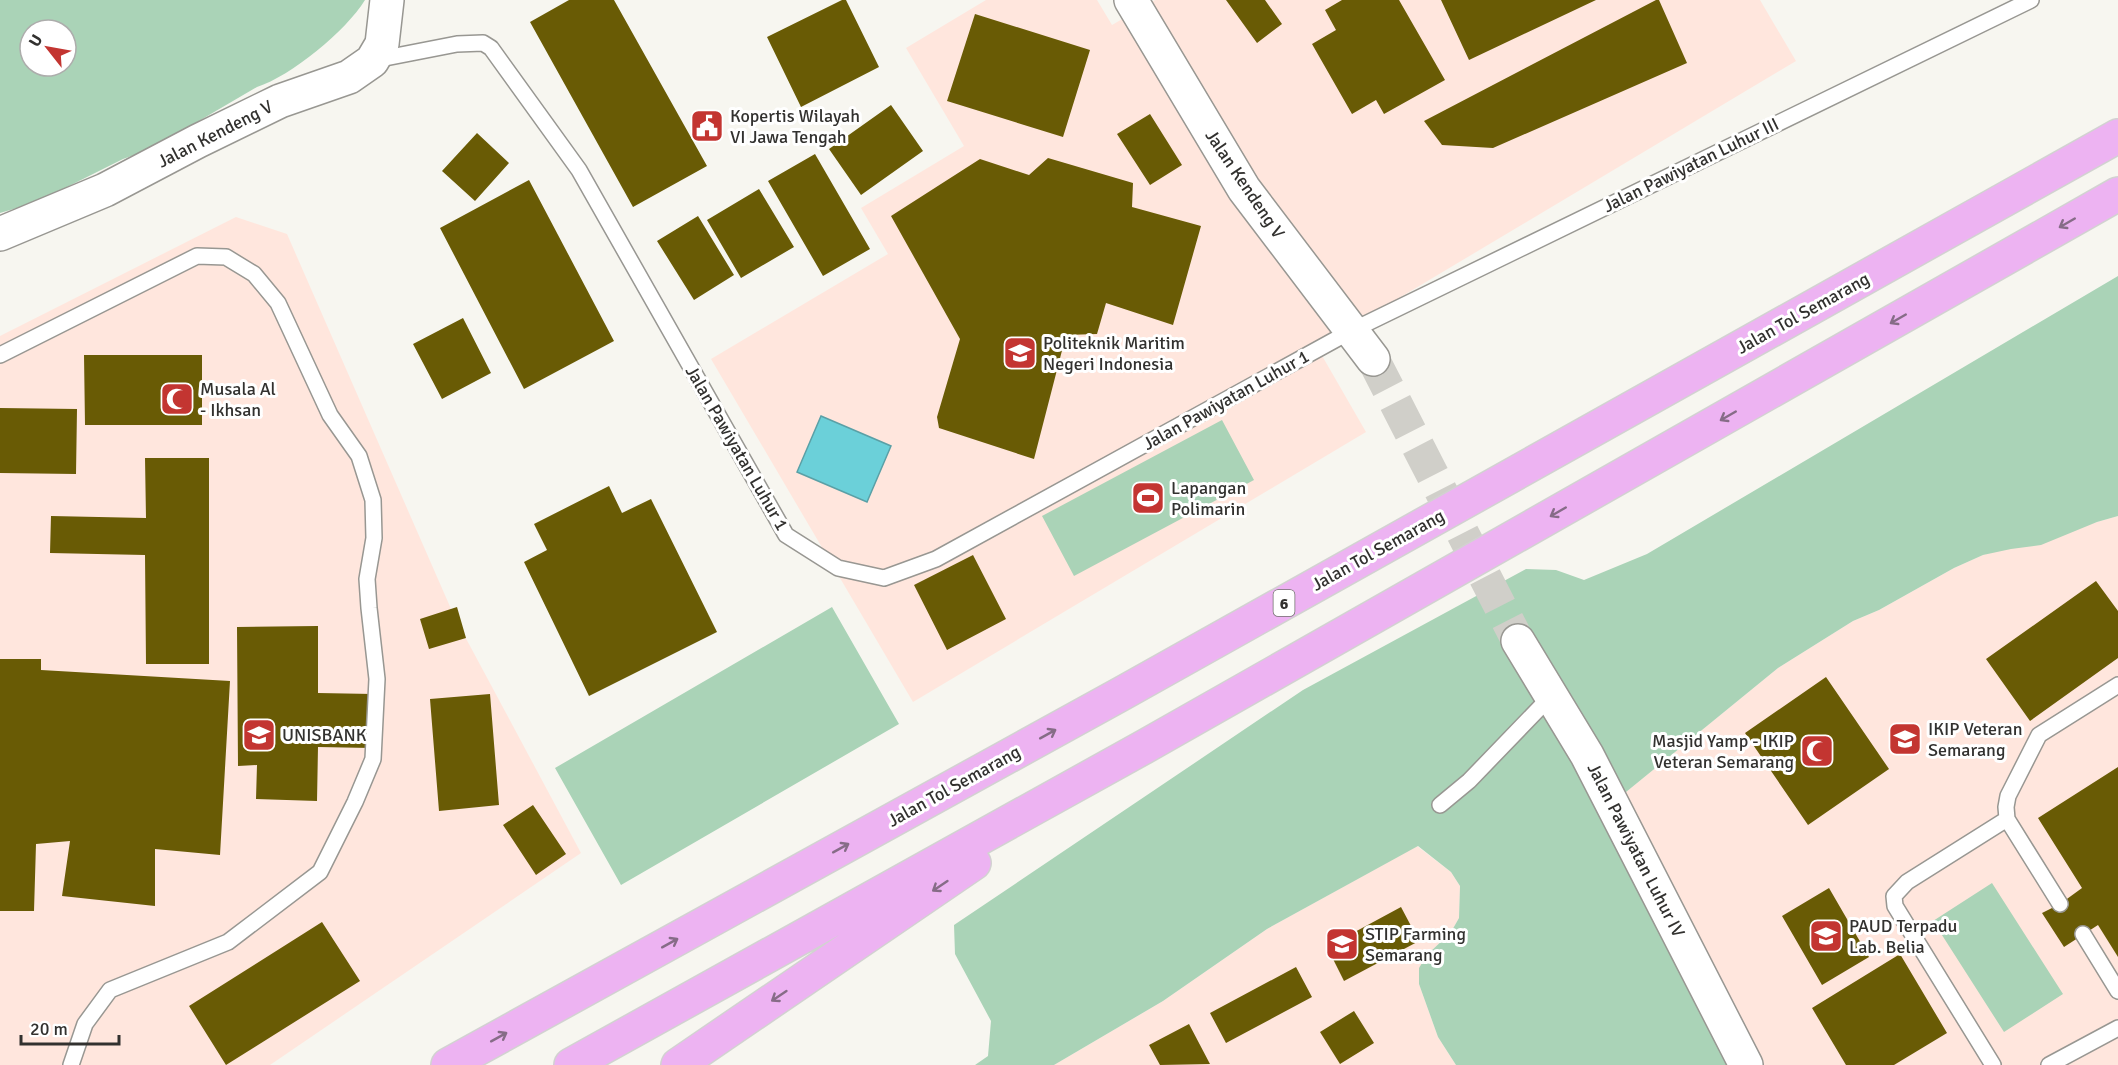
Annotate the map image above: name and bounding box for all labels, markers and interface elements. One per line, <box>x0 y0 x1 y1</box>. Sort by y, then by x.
north arrow <box>18 18 78 78</box>
text: U <box>25 31 47 51</box>
street label: Jalan Kendeng V <box>154 95 277 172</box>
place label: Kopertis Wilayah VI Jawa Tengah <box>730 105 860 148</box>
public building icon: Kopertis Wilayah VI Jawa Tengah <box>689 108 725 144</box>
street label: Jalan Pawiyatan Luhur III <box>1600 113 1782 217</box>
street label: Jalan Kendeng V <box>1201 125 1290 243</box>
one-way arrow <box>2059 217 2076 229</box>
street label: Jalan Tol Semarang <box>1733 267 1873 359</box>
one-way arrow <box>1889 314 1906 326</box>
place label: Politeknik Maritim Negeri Indonesia <box>1043 332 1185 375</box>
school or university icon: Politeknik Maritim Negeri Indonesia <box>1002 335 1038 371</box>
street label: Jalan Pawiyatan Luhur 1 <box>1139 345 1313 455</box>
street label: Jalan Pawiyatan Luhur 1 <box>681 362 793 534</box>
place label: Musala Al - Ikhsan <box>200 378 276 421</box>
mosque icon: Musala Al - Ikhsan <box>159 381 195 417</box>
one-way arrow <box>1720 410 1737 422</box>
place label: Lapangan Polimarin <box>1171 477 1246 520</box>
sports icon: Lapangan Polimarin <box>1130 480 1166 516</box>
street label: Jalan Tol Semarang <box>1308 504 1448 596</box>
one-way arrow <box>1550 506 1567 518</box>
road number: 6 <box>1274 590 1294 616</box>
school or university icon: UNISBANK <box>241 717 277 753</box>
place label: IKIP Veteran Semarang <box>1928 718 2023 761</box>
school or university icon: IKIP Veteran Semarang <box>1887 721 1923 757</box>
place label: UNISBANK <box>282 724 367 746</box>
one-way arrow <box>1039 728 1057 739</box>
place label: Masjid Yamp - IKIP Veteran Semarang <box>1652 730 1794 773</box>
mosque icon: Masjid Yamp - IKIP Veteran Semarang <box>1799 733 1835 769</box>
street label: Jalan Tol Semarang <box>884 740 1024 832</box>
street label: Jalan Pawiyatan Luhur IV <box>1582 759 1690 941</box>
one-way arrow <box>832 842 849 854</box>
one-way arrow <box>932 880 949 892</box>
place label: PAUD Terpadu Lab. Belia <box>1849 915 1957 958</box>
school or university icon: PAUD Terpadu Lab. Belia <box>1808 918 1844 954</box>
place label: STIP Farming Semarang <box>1365 923 1466 966</box>
school or university icon: STIP Farming Semarang <box>1324 926 1360 962</box>
one-way arrow <box>661 937 678 949</box>
one-way arrow <box>771 990 788 1002</box>
scale bar <box>21 1008 118 1046</box>
text: 20 m <box>30 1018 68 1040</box>
one-way arrow <box>490 1031 507 1043</box>

